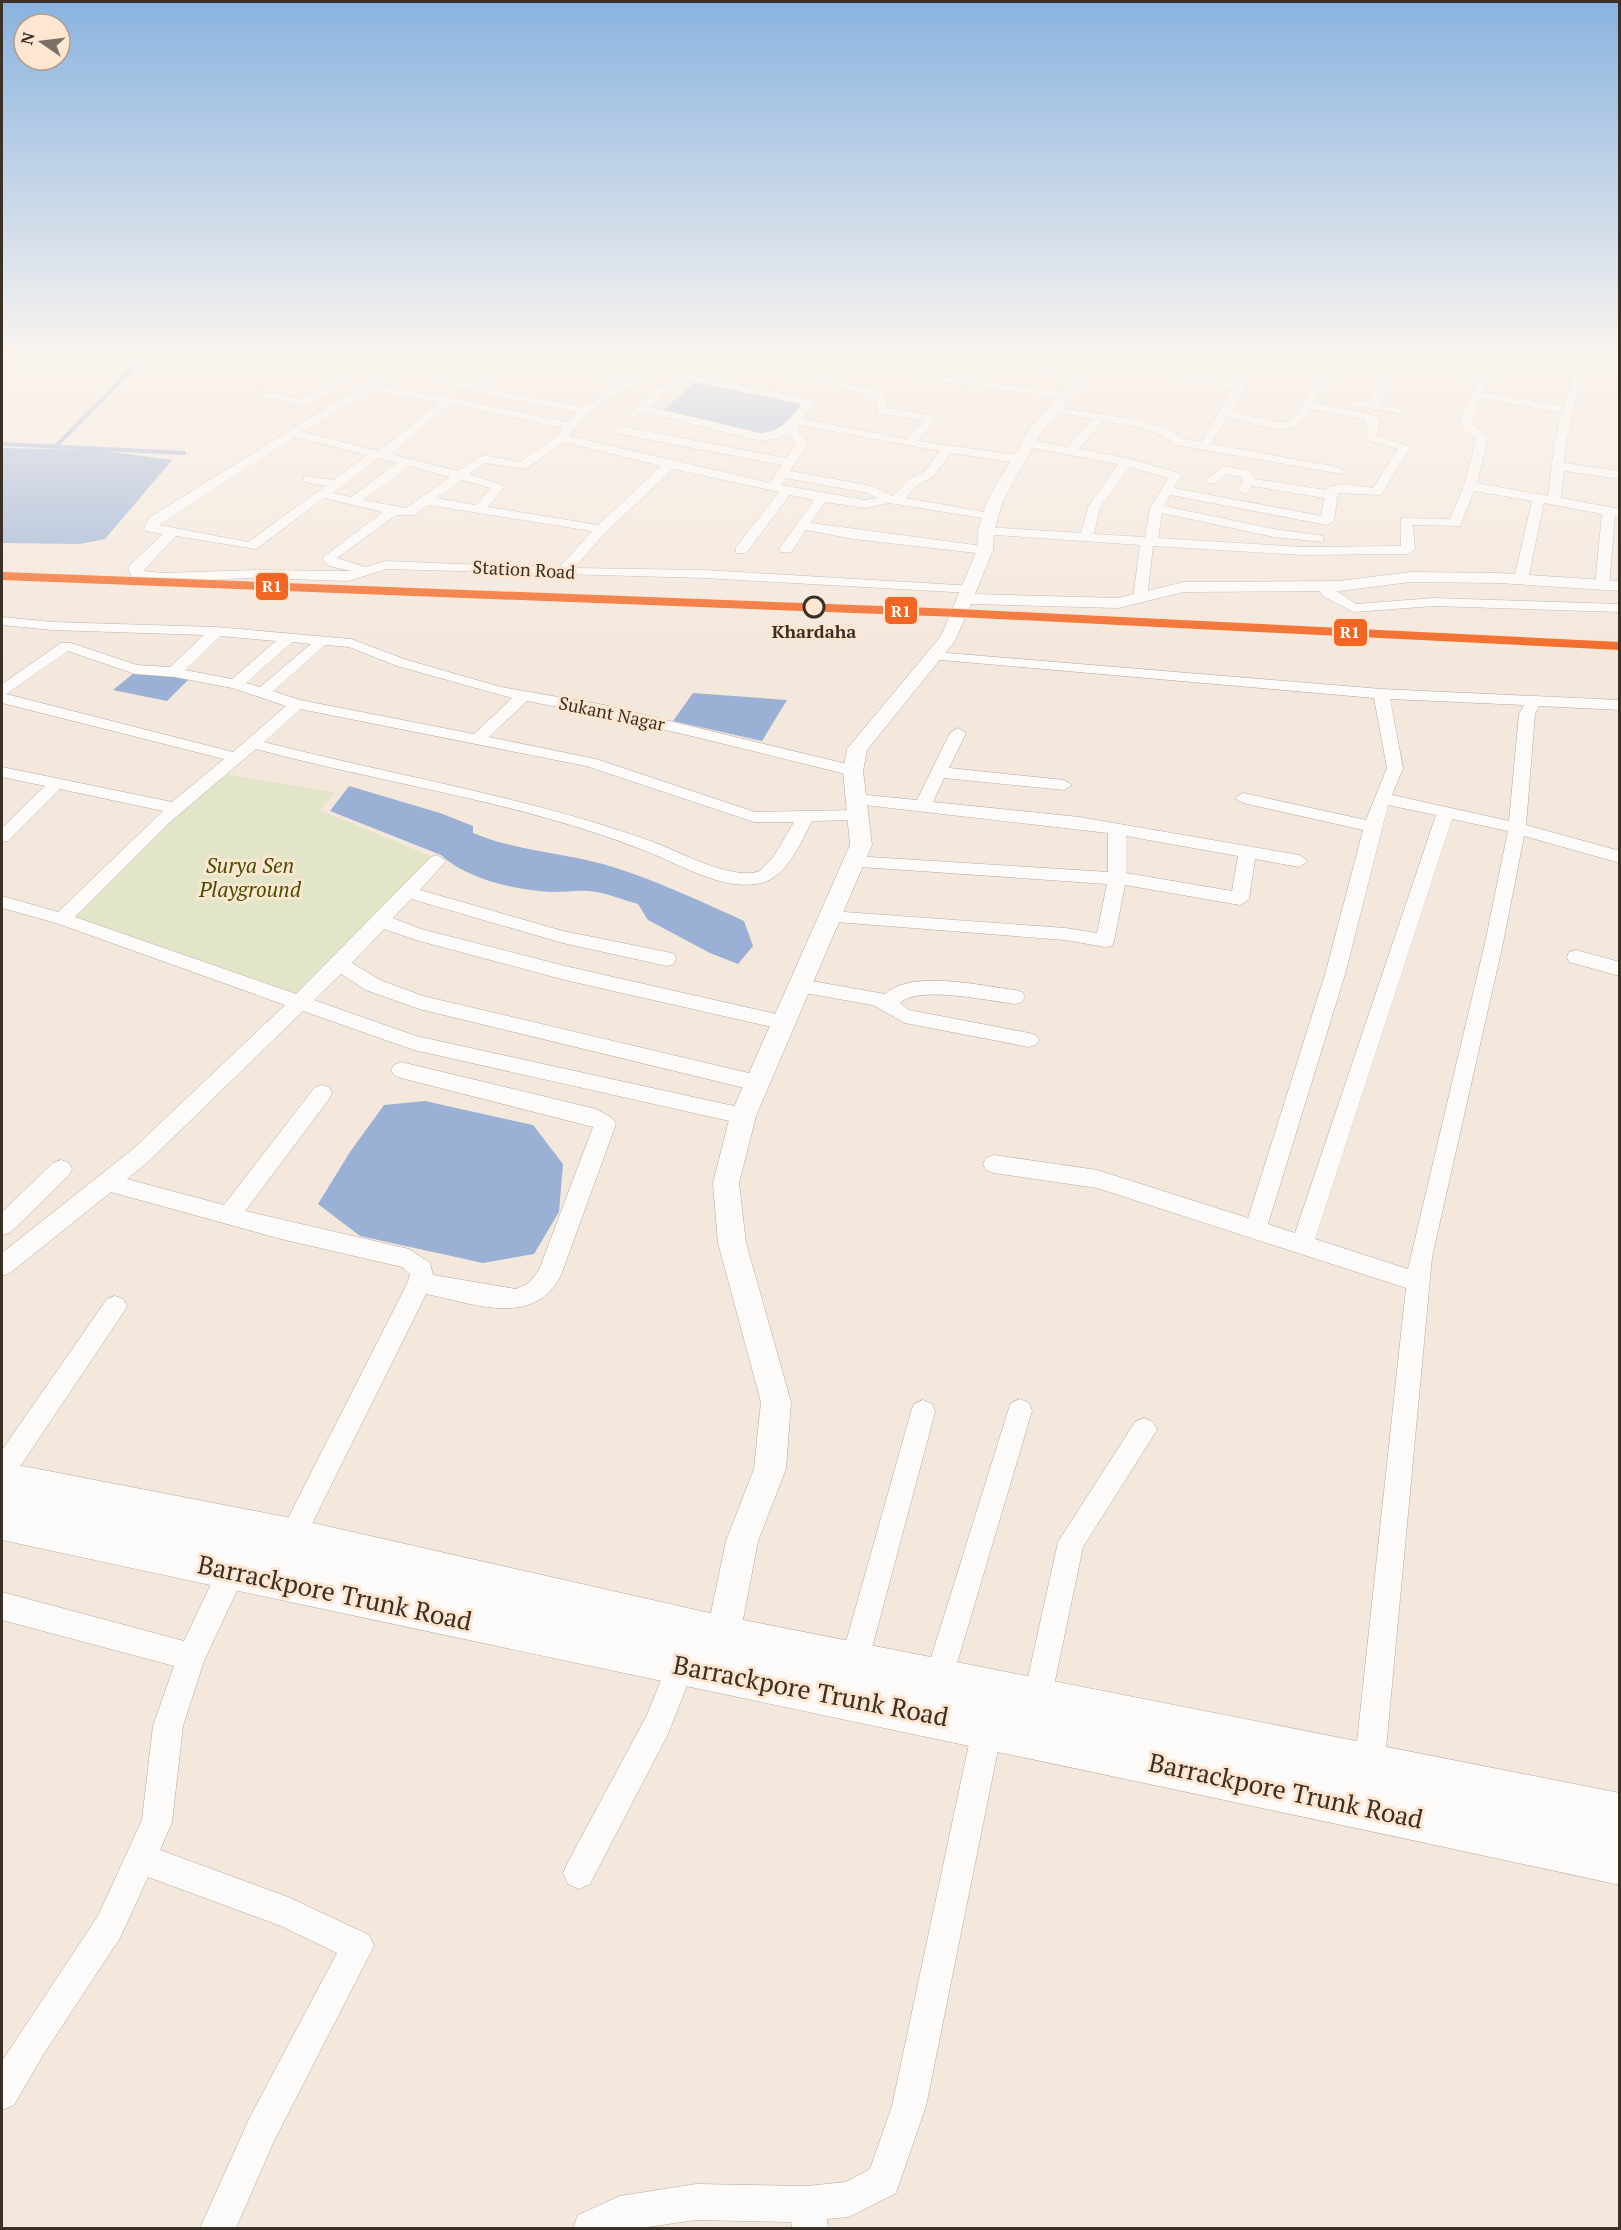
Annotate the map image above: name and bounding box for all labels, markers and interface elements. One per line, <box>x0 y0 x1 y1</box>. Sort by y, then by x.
north arrow <box>12 12 72 72</box>
text: N <box>15 30 40 47</box>
street label: Station Road <box>472 554 576 584</box>
line badge: R1 <box>255 572 289 601</box>
text: R1 <box>262 575 282 597</box>
marker: Khardaha <box>803 596 825 618</box>
line badge: R1 <box>884 596 918 625</box>
text: R1 <box>891 600 911 622</box>
line badge: R1 <box>1333 618 1368 647</box>
place label: Khardaha <box>772 619 856 643</box>
text: R1 <box>1340 621 1360 643</box>
street label: Sukant Nagar <box>557 690 667 736</box>
park label: Surya Sen Playground <box>198 851 302 903</box>
street label: Barrackpore Trunk Road <box>195 1546 475 1638</box>
street label: Barrackpore Trunk Road <box>671 1647 951 1733</box>
street label: Barrackpore Trunk Road <box>1146 1744 1426 1836</box>

